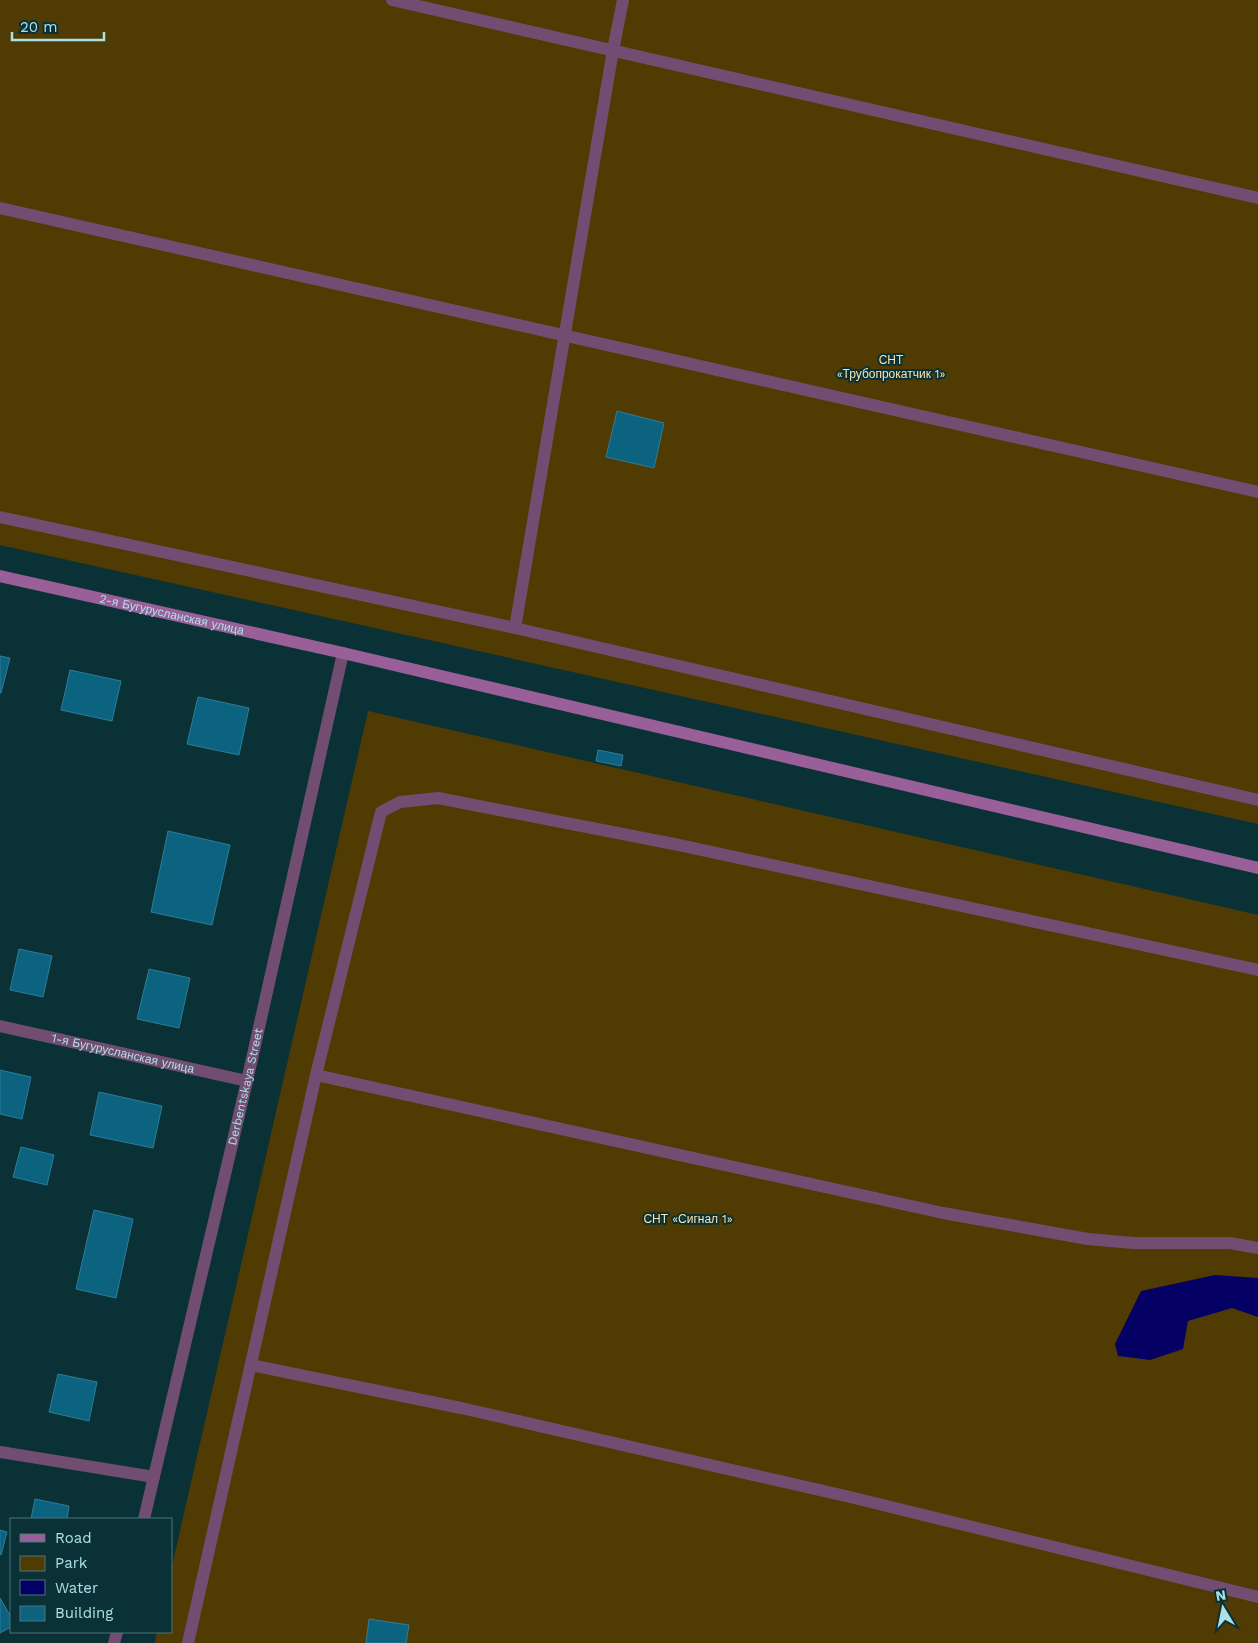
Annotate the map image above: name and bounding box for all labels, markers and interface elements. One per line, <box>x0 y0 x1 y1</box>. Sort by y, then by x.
scale bar <box>12 10 105 42</box>
text: 20 m <box>20 18 58 36</box>
park label: СНТ «Трубопрокатчик 1» <box>837 353 945 381</box>
street label: 2-я Бугурусланская улица <box>98 592 246 638</box>
street label: Derbentskaya Street <box>225 1027 266 1147</box>
street label: 1-я Бугурусланская улица <box>50 1031 196 1076</box>
park label: СНТ «Сигнал 1» <box>643 1212 733 1226</box>
legend <box>10 1518 172 1633</box>
text: Road <box>55 1529 92 1547</box>
text: Park <box>55 1554 88 1572</box>
text: Water <box>55 1579 98 1597</box>
north arrow <box>1198 1583 1248 1633</box>
text: N <box>1214 1586 1227 1604</box>
text: Building <box>55 1604 113 1622</box>

